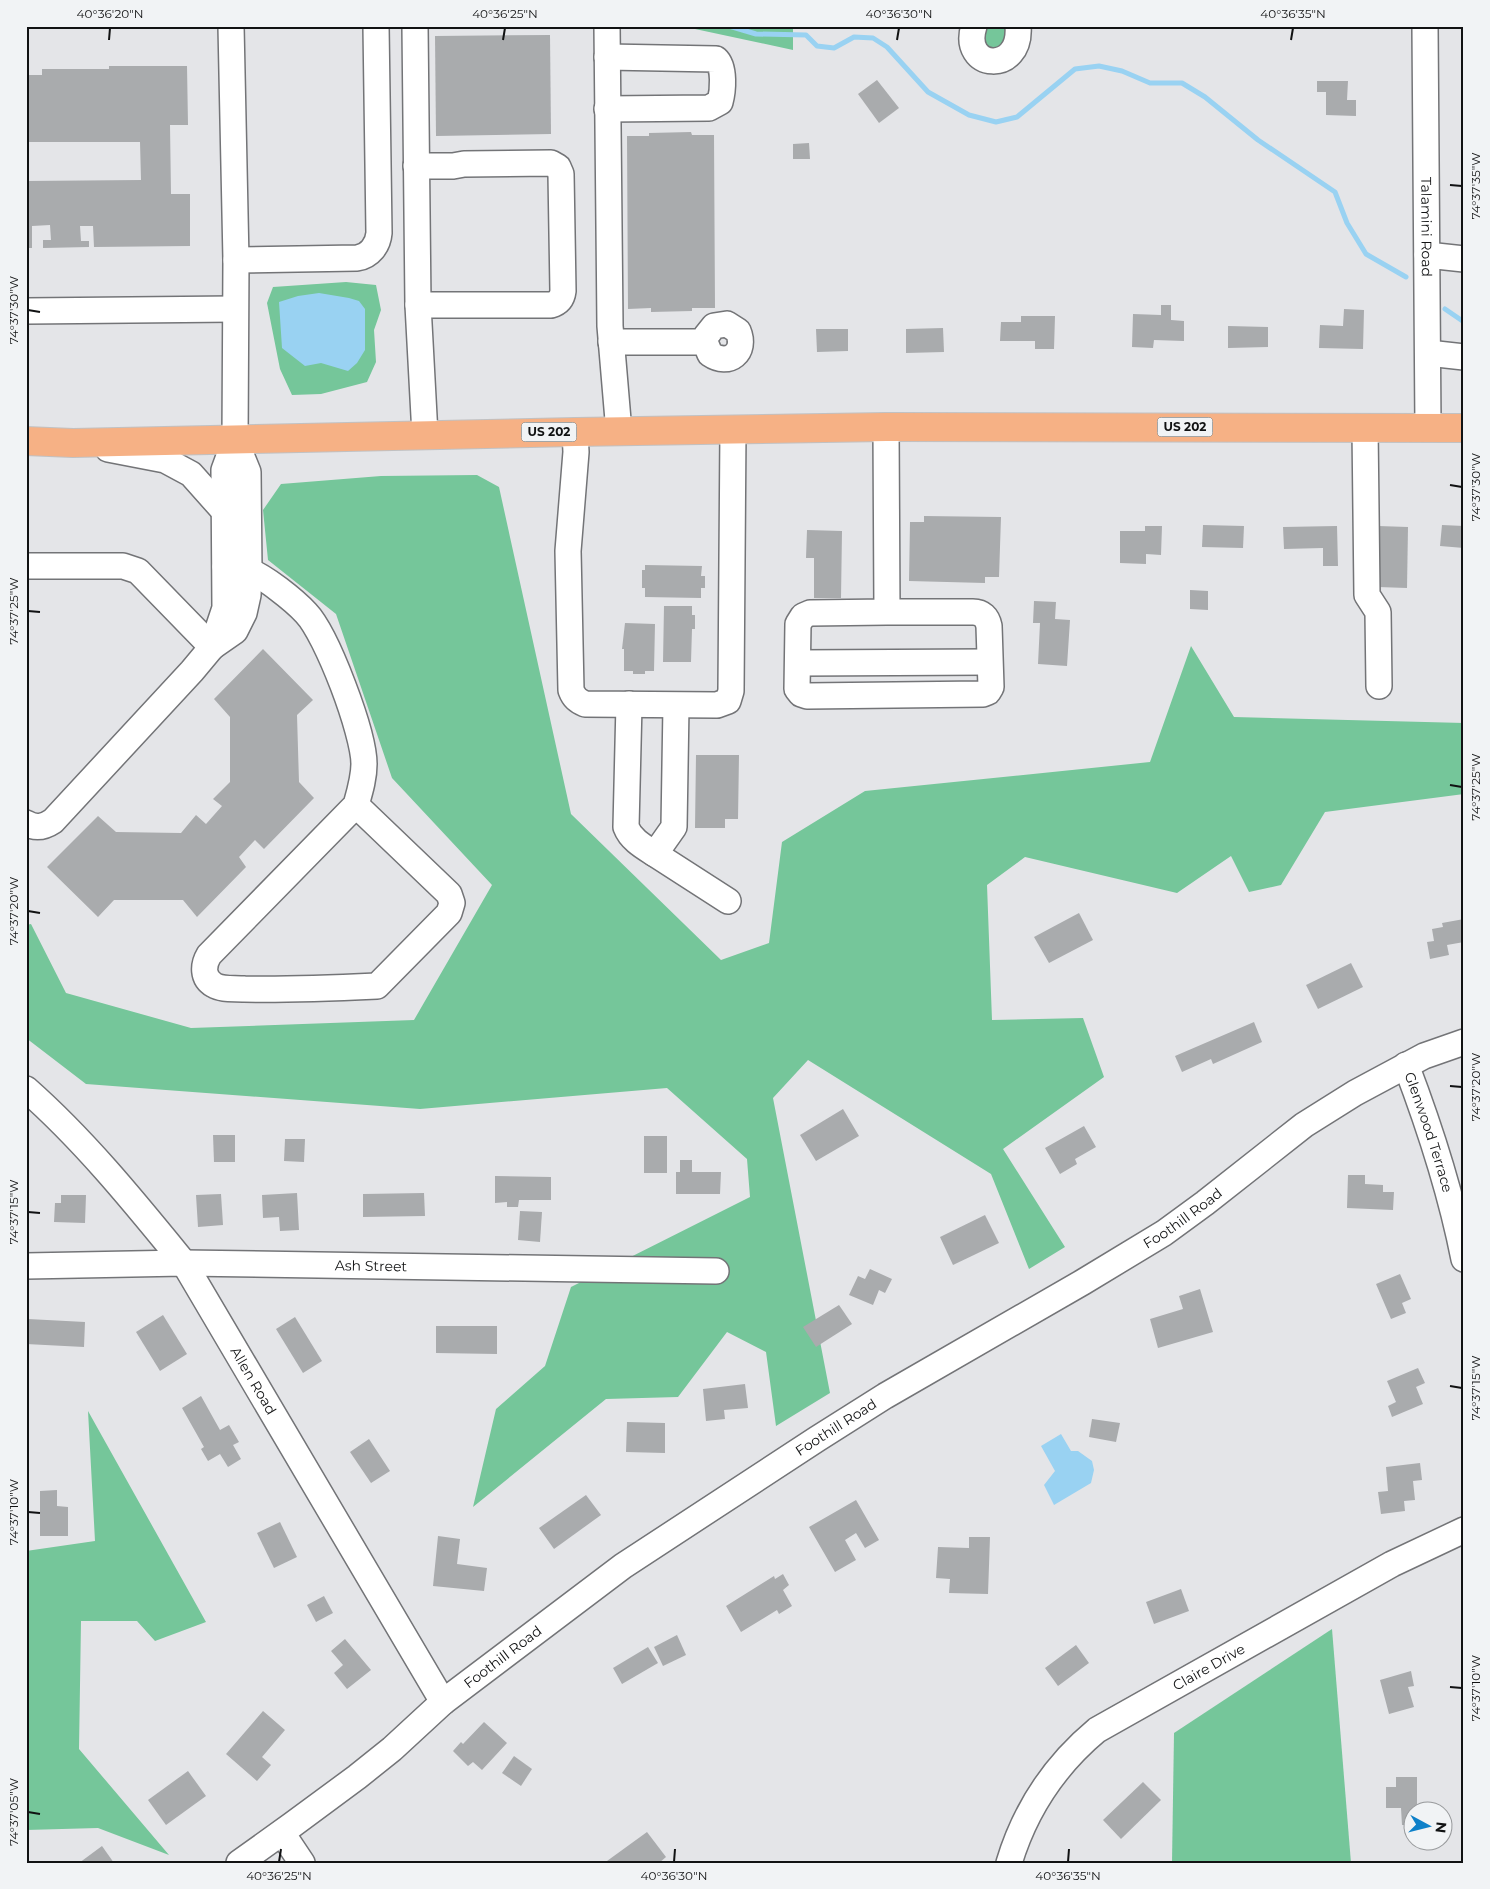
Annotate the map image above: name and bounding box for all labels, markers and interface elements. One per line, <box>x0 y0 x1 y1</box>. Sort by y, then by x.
text: 40°36'20"N <box>77 6 143 21</box>
text: 40°36'25"N <box>472 6 538 21</box>
text: 40°36'30"N <box>866 6 932 21</box>
text: 40°36'35"N <box>1260 6 1326 21</box>
text: 74°37'35"W <box>1468 152 1483 220</box>
street label: Talamini Road <box>1417 177 1436 277</box>
text: 74°37'30"W <box>6 276 21 344</box>
road number: US 202 <box>1158 418 1212 437</box>
road number: US 202 <box>522 422 576 442</box>
text: 74°37'30"W <box>1468 453 1483 521</box>
text: 74°37'25"W <box>6 577 21 645</box>
text: 74°37'25"W <box>1468 753 1483 821</box>
text: 74°37'20"W <box>6 877 21 945</box>
text: 74°37'20"W <box>1468 1053 1483 1121</box>
street label: Glenwood Terrace <box>1400 1069 1457 1195</box>
text: 74°37'15"W <box>6 1179 21 1245</box>
street label: Foothill Road <box>1140 1184 1226 1252</box>
street label: Ash Street <box>335 1256 408 1275</box>
street label: Allen Road <box>226 1344 280 1418</box>
text: 74°37'15"W <box>1468 1355 1483 1421</box>
street label: Foothill Road <box>792 1395 880 1460</box>
text: 74°37'10"W <box>6 1479 21 1545</box>
street label: Foothill Road <box>460 1622 545 1692</box>
street label: Claire Drive <box>1169 1640 1248 1695</box>
text: 74°37'10"W <box>1468 1655 1483 1721</box>
text: 74°37'05"W <box>6 1778 21 1846</box>
north arrow <box>1402 1802 1452 1852</box>
text: N <box>1431 1821 1451 1834</box>
text: 40°36'25"N <box>246 1868 312 1883</box>
text: 40°36'30"N <box>641 1868 707 1883</box>
text: 40°36'35"N <box>1035 1868 1101 1883</box>

